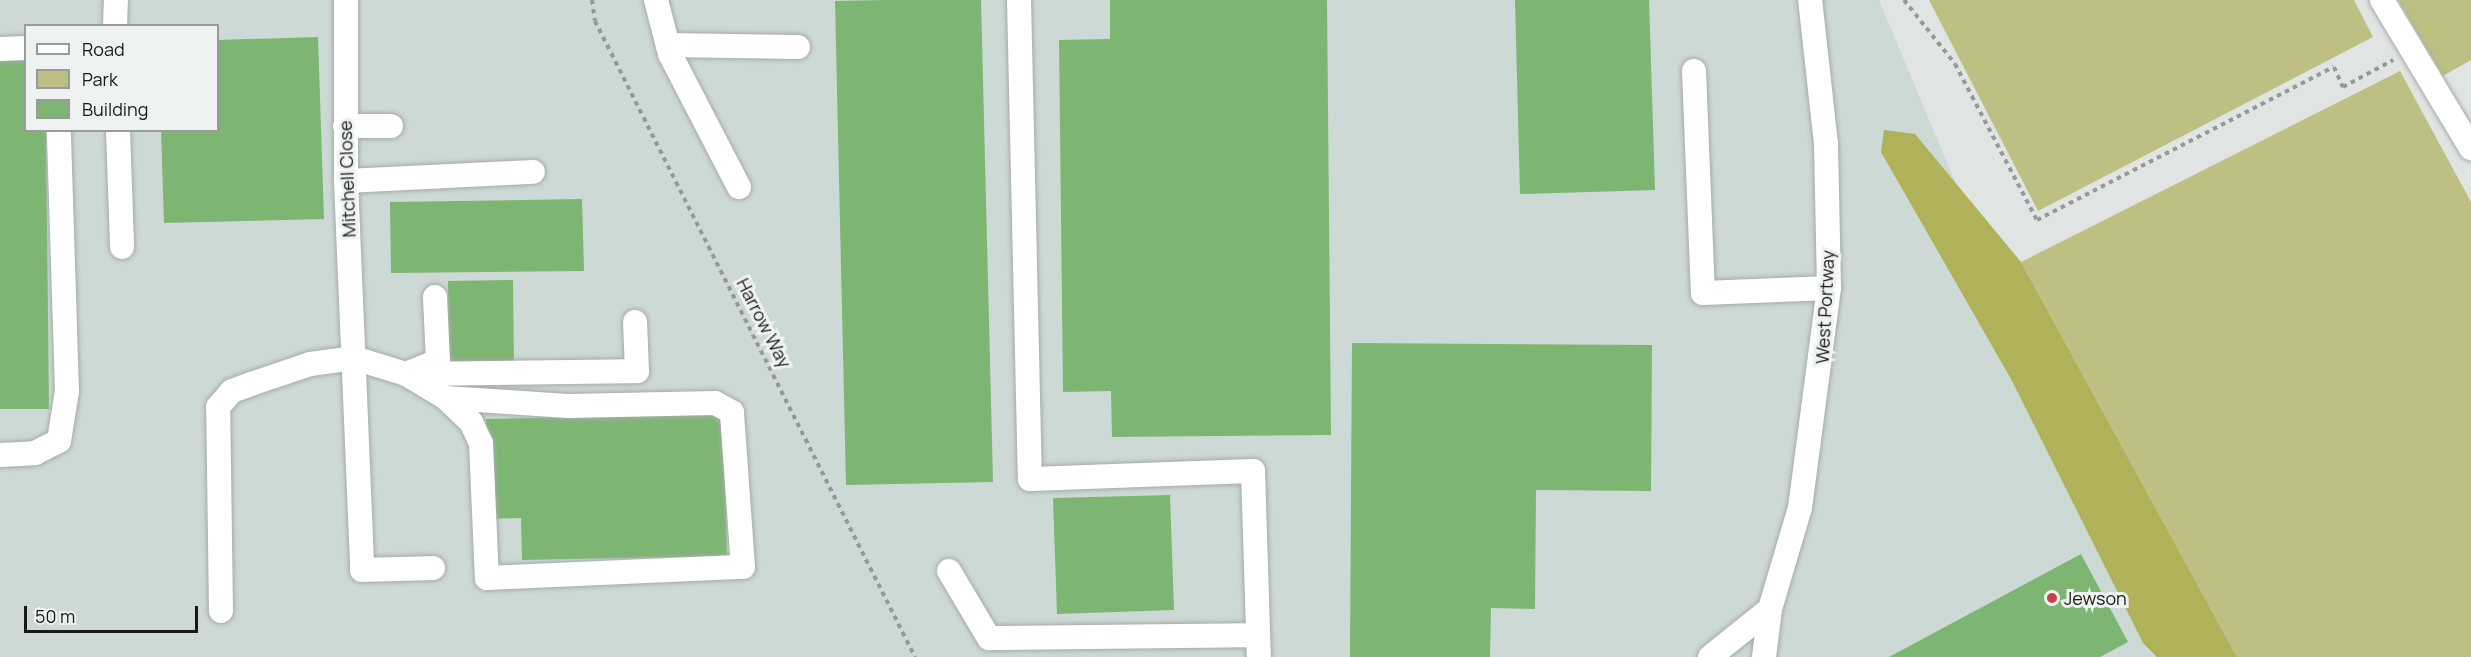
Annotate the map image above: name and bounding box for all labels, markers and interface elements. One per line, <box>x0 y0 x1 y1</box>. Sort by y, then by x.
legend <box>24 24 219 132</box>
text: Road <box>82 37 125 61</box>
text: Park <box>82 67 118 91</box>
text: Building <box>82 97 148 121</box>
street label: Mitchell Close <box>334 120 360 238</box>
street label: West Portway <box>1811 250 1839 364</box>
street label: Harrow Way <box>732 275 796 371</box>
place label: Jewson <box>2064 587 2127 609</box>
marker: Jewson <box>2045 591 2059 605</box>
scale bar <box>27 594 201 632</box>
text: 50 m <box>35 604 75 628</box>

